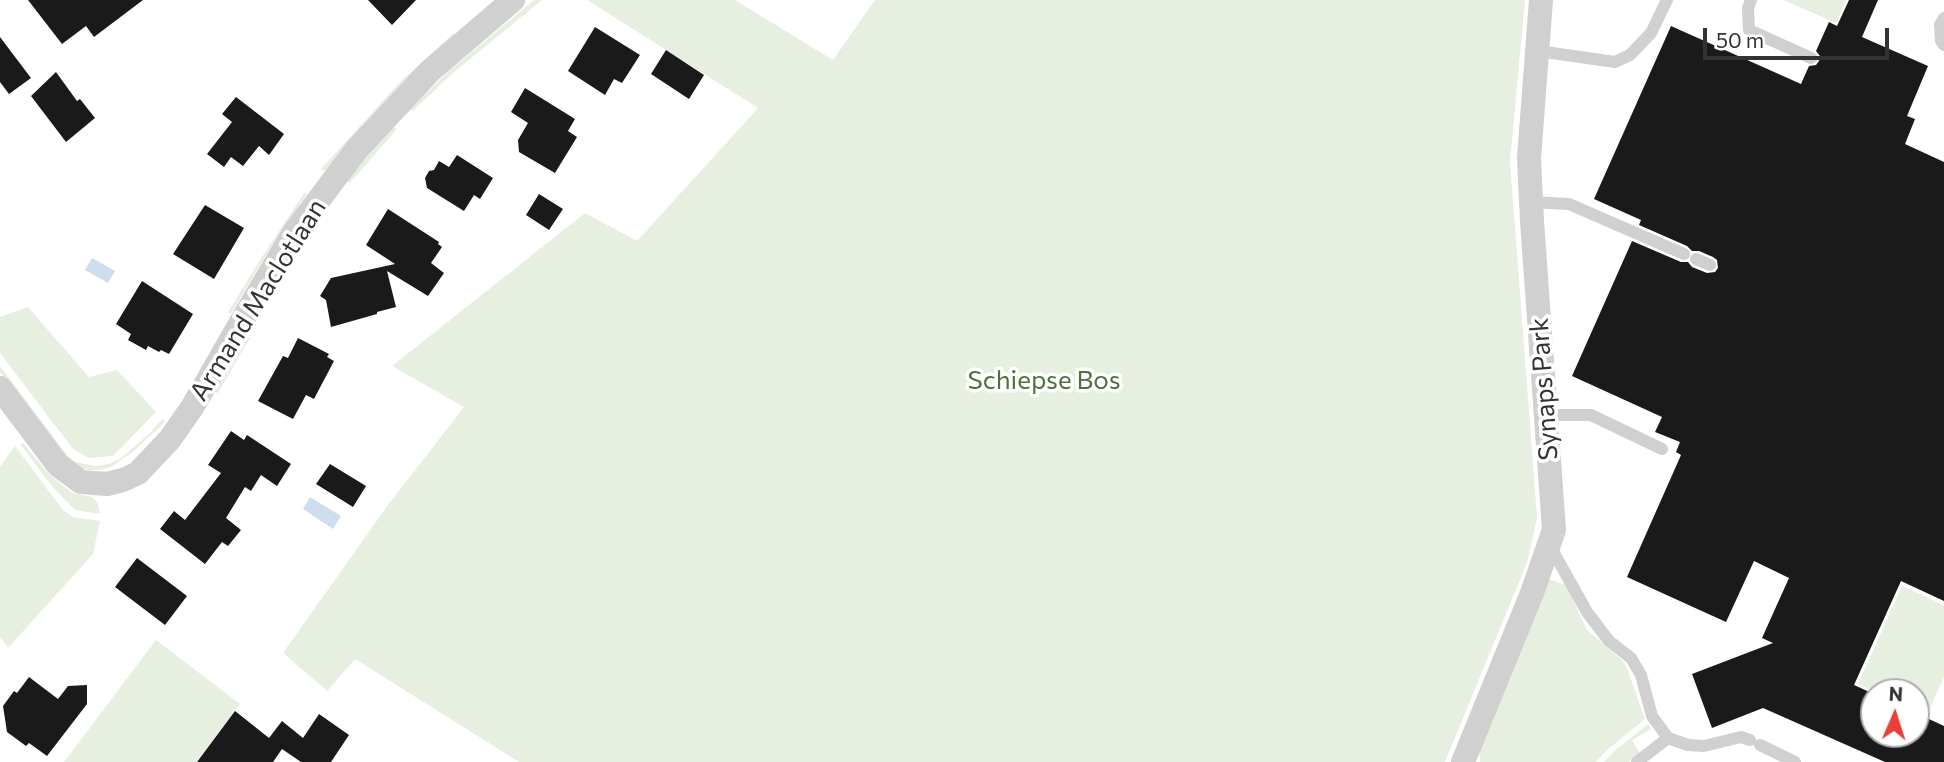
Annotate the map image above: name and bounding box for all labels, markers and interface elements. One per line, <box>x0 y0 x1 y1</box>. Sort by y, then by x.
scale bar <box>1706 14 1892 58</box>
text: 50 m <box>1716 27 1764 52</box>
street label: Armand Maclotlaan <box>183 193 333 407</box>
street label: Synaps Park <box>1523 317 1565 461</box>
park label: Schiepse Bos <box>968 364 1120 396</box>
north arrow <box>1860 678 1930 748</box>
text: N <box>1888 682 1904 705</box>

